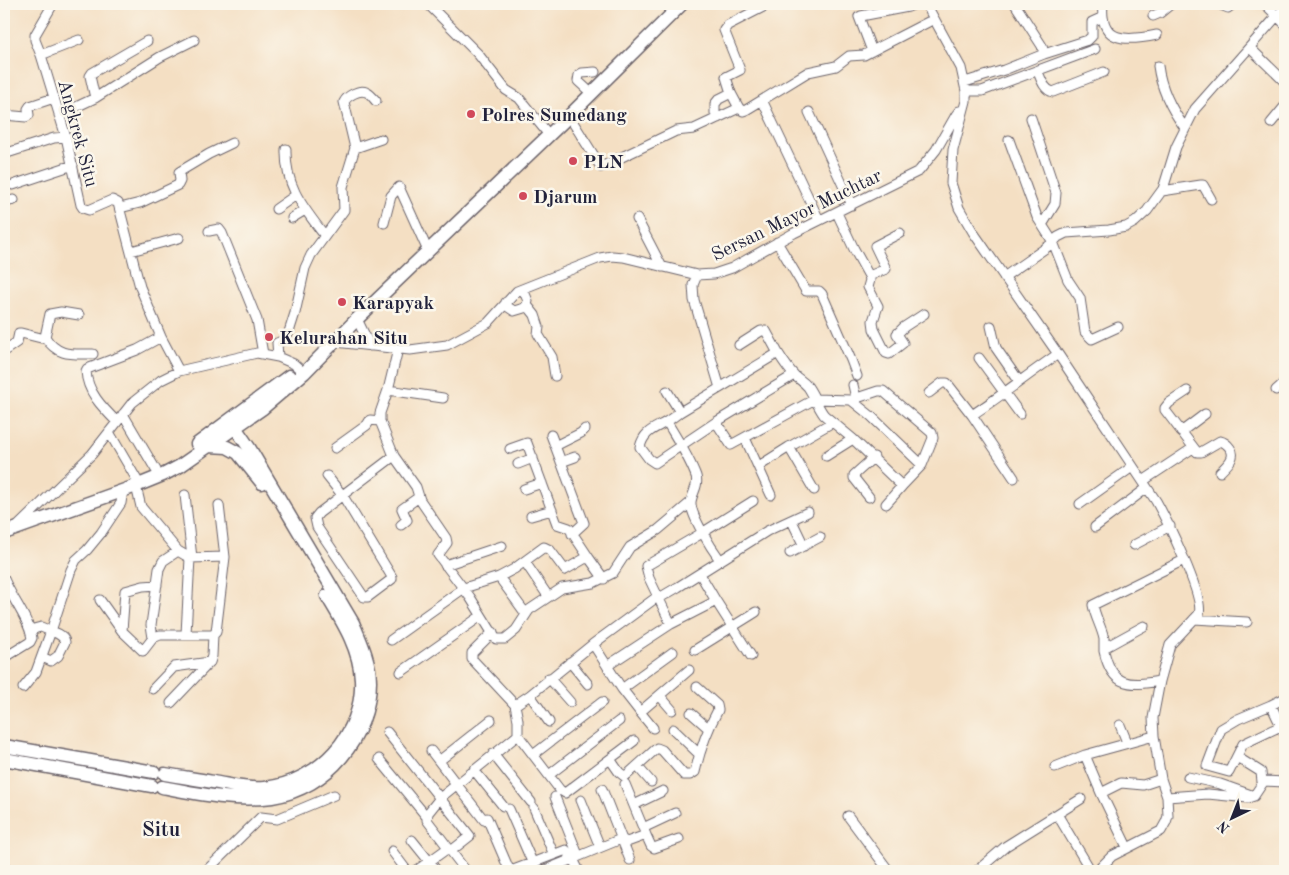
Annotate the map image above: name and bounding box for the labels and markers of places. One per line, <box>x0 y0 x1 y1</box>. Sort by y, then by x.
place label: Polres Sumedang <box>481 107 627 126</box>
marker: Polres Sumedang <box>465 108 477 120</box>
place label: PLN <box>583 154 624 173</box>
marker: PLN <box>567 155 579 167</box>
place label: Djarum <box>533 189 598 208</box>
marker: Djarum <box>517 190 529 202</box>
place label: Karapyak <box>352 295 434 314</box>
marker: Karapyak <box>336 296 348 308</box>
place label: Kelurahan Situ <box>279 330 408 349</box>
marker: Kelurahan Situ <box>263 331 275 343</box>

